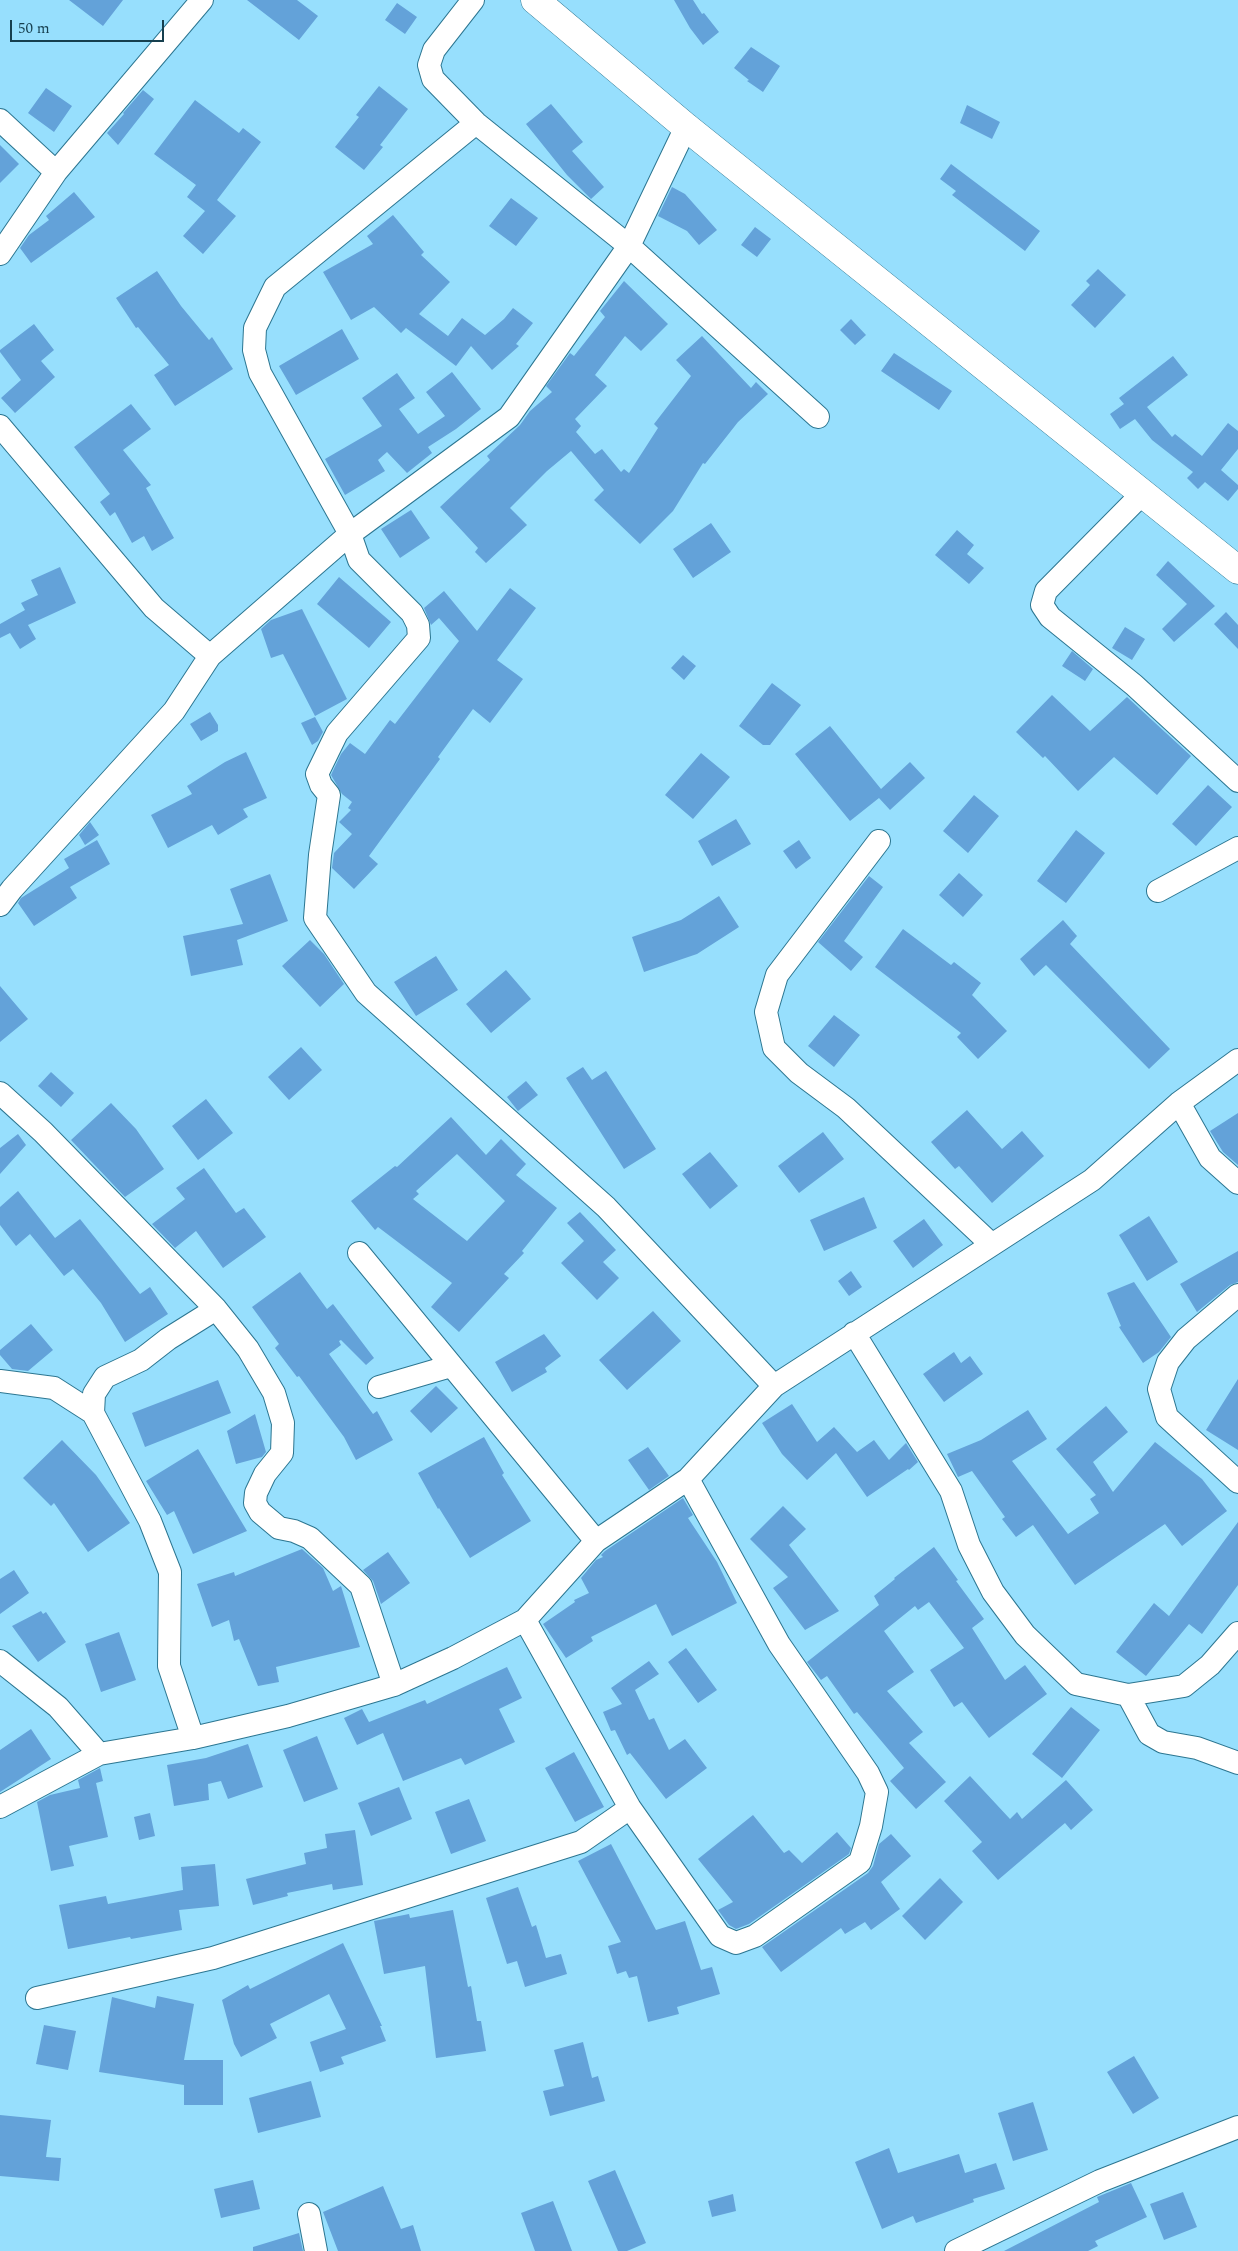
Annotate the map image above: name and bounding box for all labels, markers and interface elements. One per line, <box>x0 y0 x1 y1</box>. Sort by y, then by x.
scale bar <box>12 10 166 42</box>
text: 50 m <box>18 17 50 40</box>

